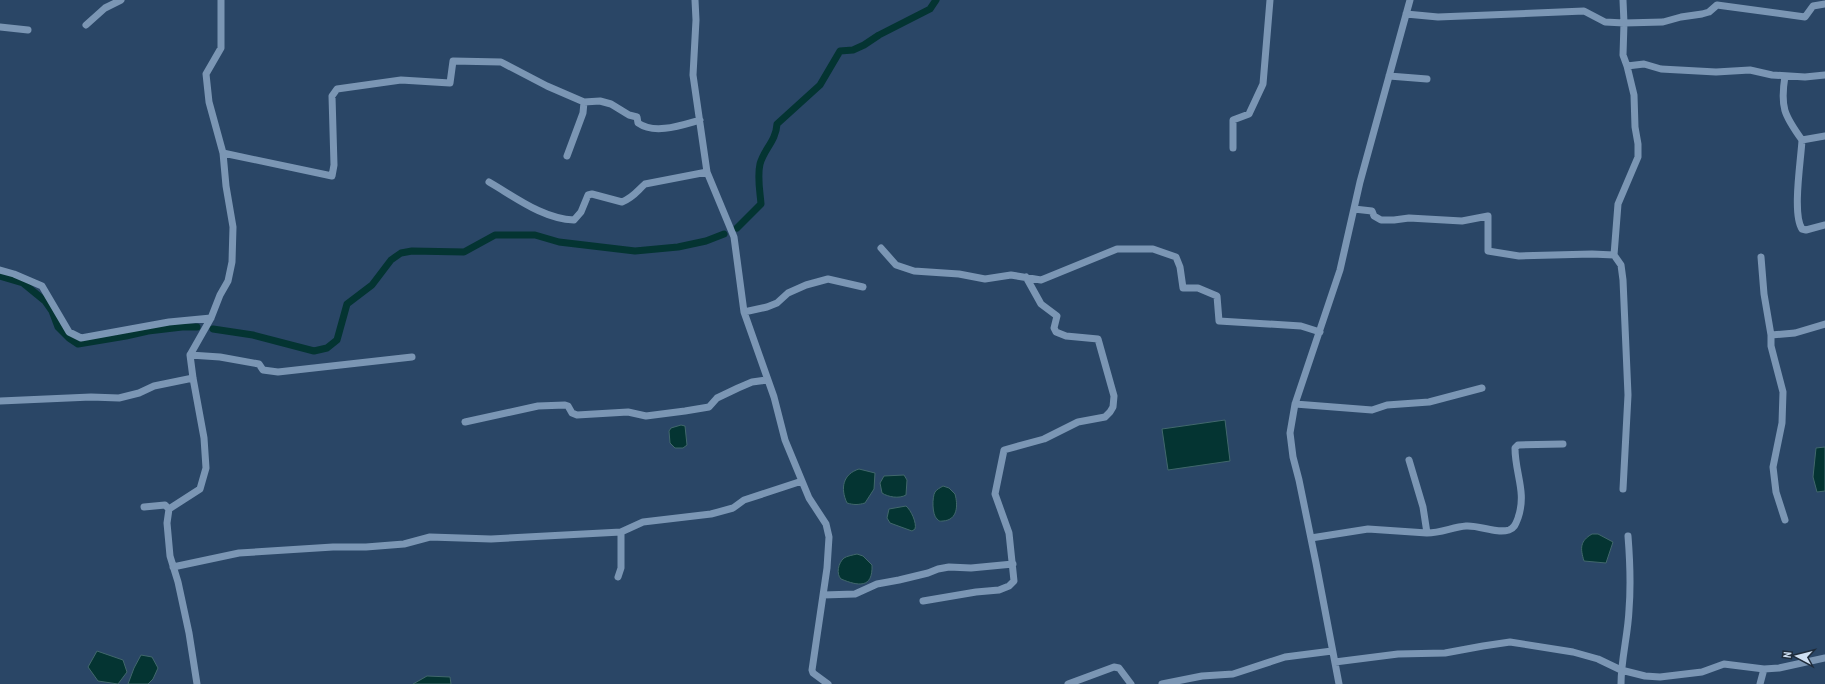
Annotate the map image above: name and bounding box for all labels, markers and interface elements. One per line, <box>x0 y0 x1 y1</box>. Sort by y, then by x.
north arrow <box>1777 636 1817 676</box>
text: N <box>1780 651 1794 659</box>

